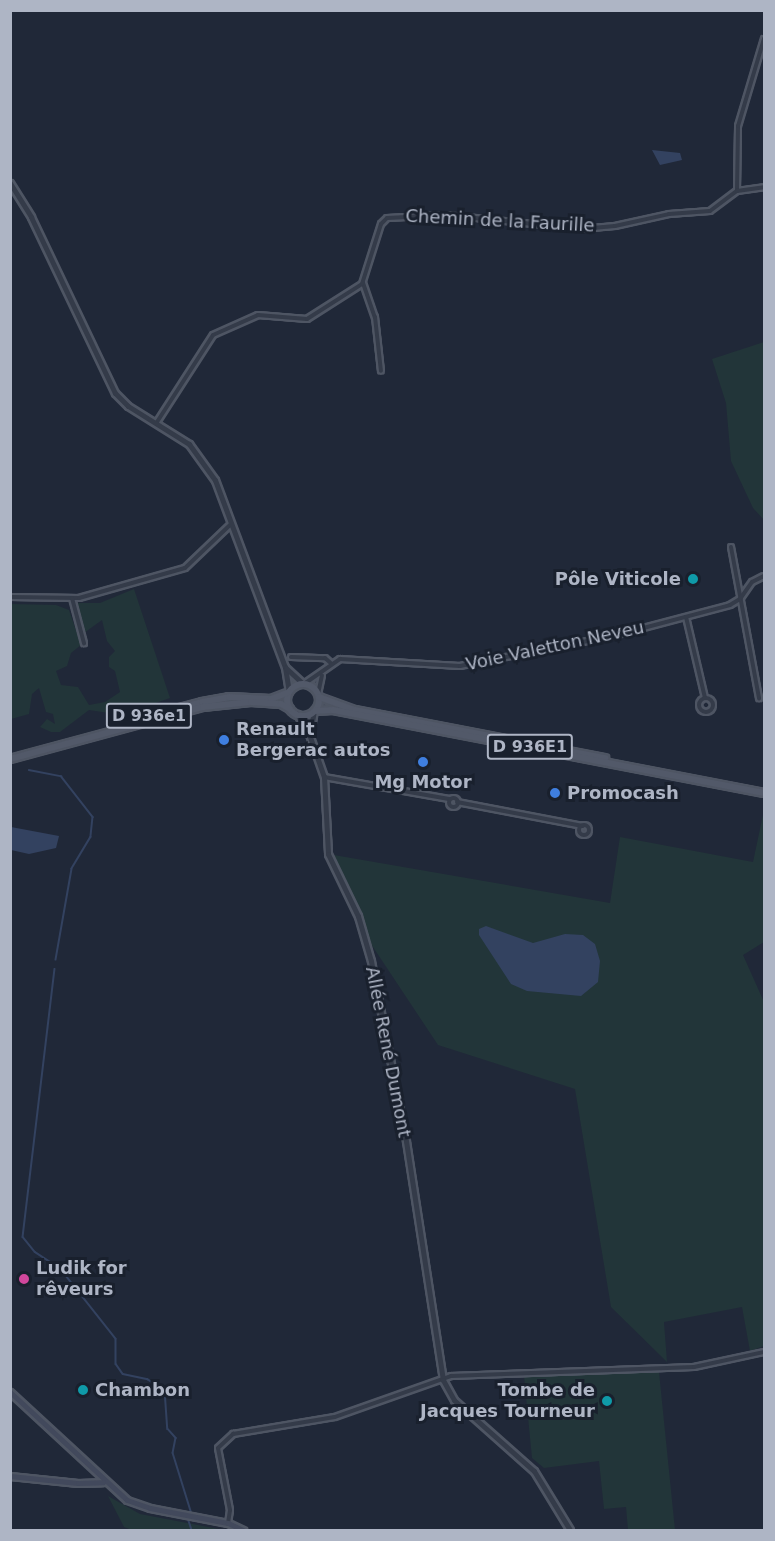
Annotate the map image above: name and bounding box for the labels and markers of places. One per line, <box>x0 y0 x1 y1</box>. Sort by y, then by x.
place label: Pôle Viticole <box>555 568 681 590</box>
marker: Pôle Viticole <box>686 572 700 586</box>
place label: Renault Bergerac autos <box>236 719 391 762</box>
marker: Renault Bergerac autos <box>217 733 231 747</box>
marker: Mg Motor <box>416 755 430 769</box>
place label: Mg Motor <box>374 771 472 793</box>
place label: Promocash <box>567 782 679 804</box>
marker: Promocash <box>548 786 562 800</box>
place label: Ludik for rêveurs <box>36 1258 127 1300</box>
marker: Ludik for rêveurs <box>17 1272 31 1286</box>
place label: Chambon <box>95 1379 190 1401</box>
place label: Tombe de Jacques Tourneur <box>420 1380 595 1422</box>
marker: Chambon <box>76 1383 90 1397</box>
marker: Tombe de Jacques Tourneur <box>600 1394 614 1408</box>

